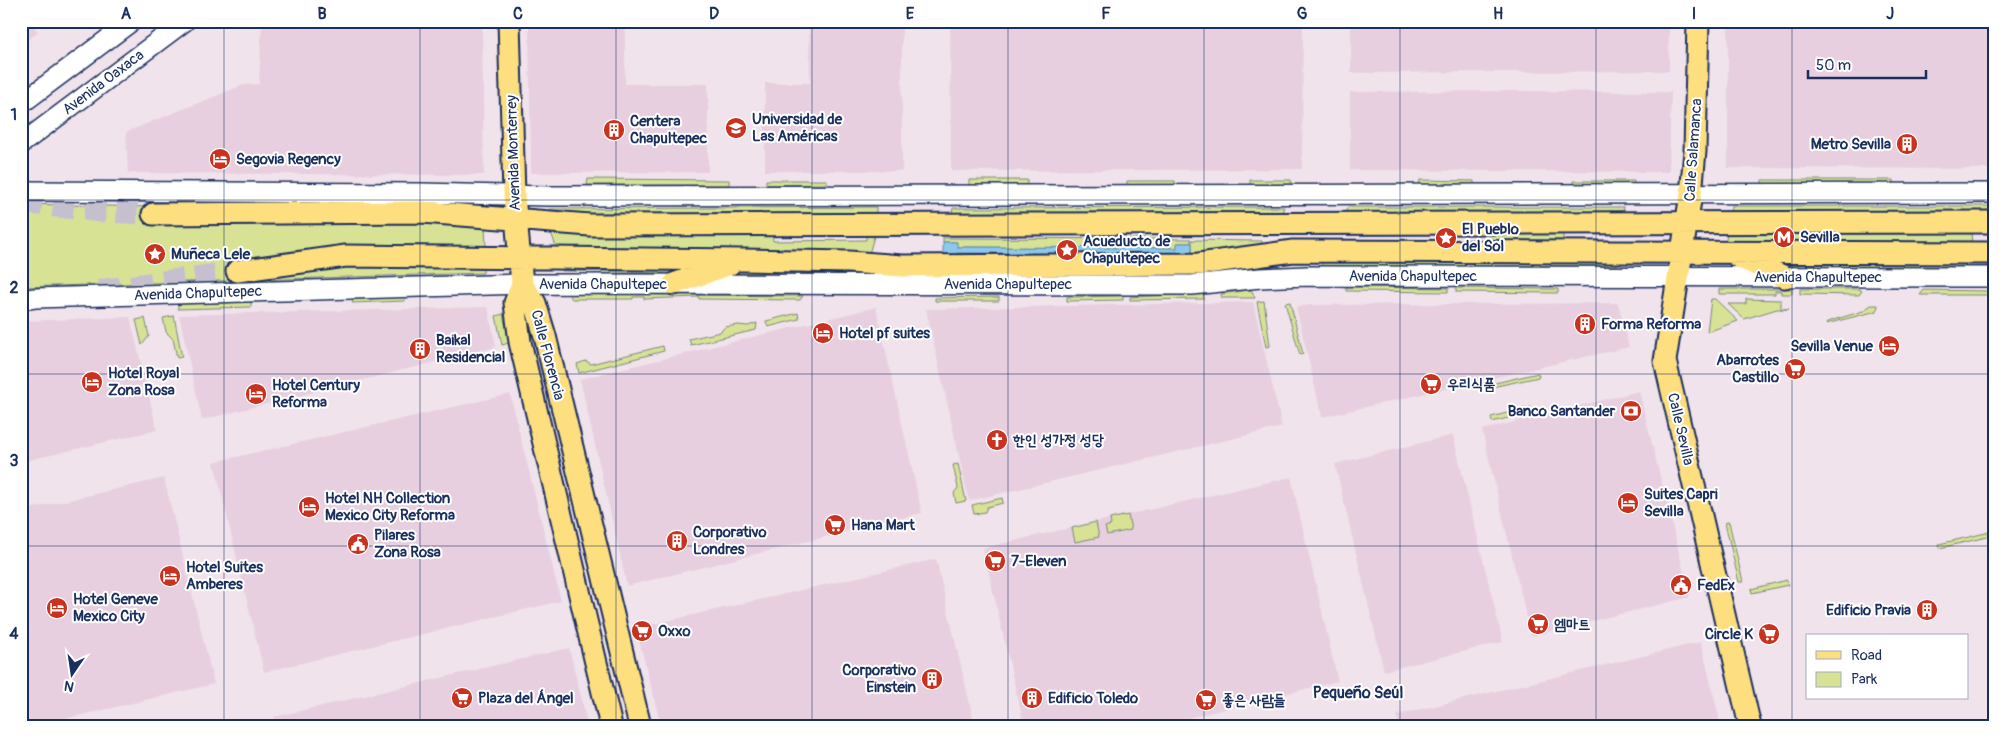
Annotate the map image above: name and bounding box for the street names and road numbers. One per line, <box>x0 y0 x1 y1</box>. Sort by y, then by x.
street label: Avenida Oaxaca <box>59 46 148 119</box>
street label: Avenida Monterrey <box>502 94 525 211</box>
street label: Calle Salamanca <box>1680 98 1707 202</box>
street label: Avenida Chapultepec <box>1349 267 1478 286</box>
street label: Avenida Chapultepec <box>1754 268 1883 287</box>
street label: Avenida Chapultepec <box>539 275 668 294</box>
street label: Avenida Chapultepec <box>944 275 1073 294</box>
street label: Avenida Chapultepec <box>134 282 263 305</box>
street label: Calle Florencia <box>526 308 569 402</box>
street label: Calle Sevilla <box>1663 391 1698 467</box>

